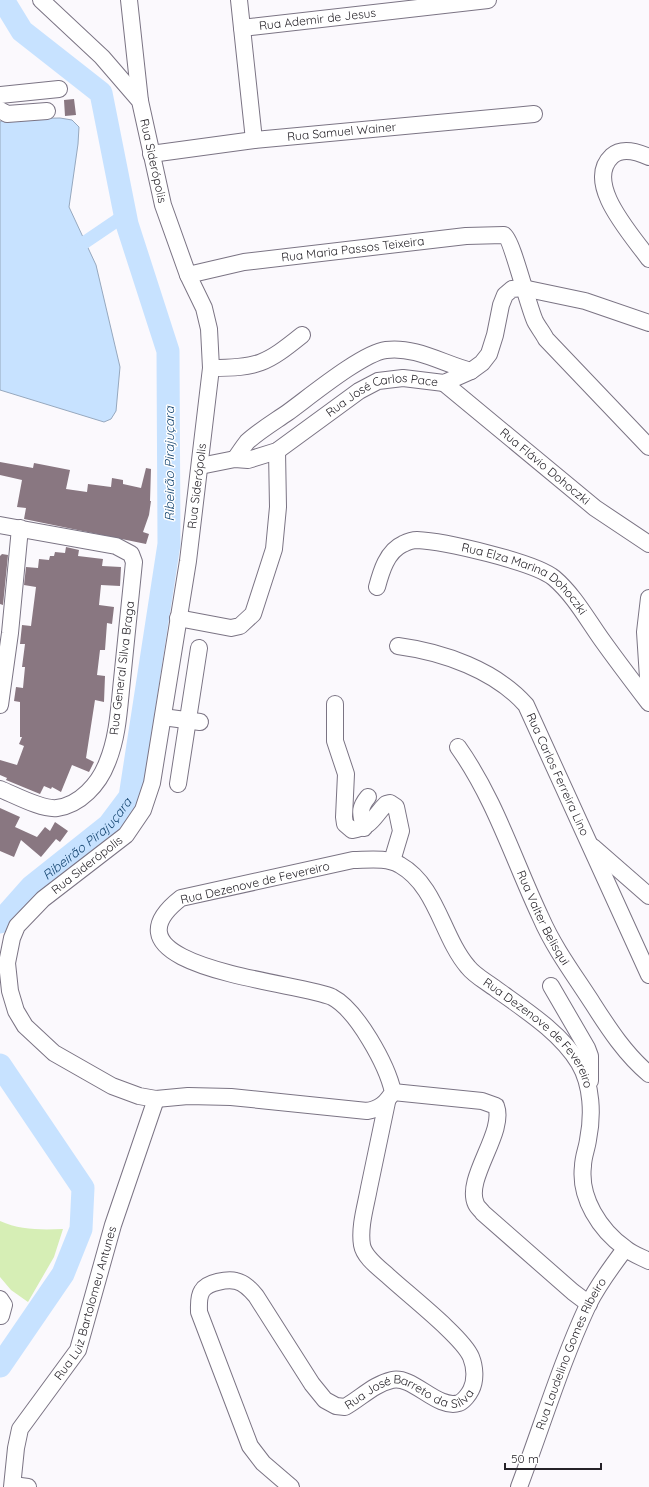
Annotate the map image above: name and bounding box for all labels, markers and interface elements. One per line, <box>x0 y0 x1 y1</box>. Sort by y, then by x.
street label: Rua Ademir de Jesus <box>258 5 377 33</box>
street label: Rua Siderópolis <box>137 117 170 205</box>
street label: Rua Samuel Wainer <box>286 119 397 144</box>
street label: Rua Maria Passos Teixeira <box>280 233 425 265</box>
street label: Rua José Carlos Pace <box>323 370 439 420</box>
water label: Ribeirão Pirajuçara <box>161 405 177 522</box>
street label: Rua Flávio Dohoczki <box>497 424 593 508</box>
street label: Rua Siderópolis <box>184 442 209 530</box>
street label: Rua Elza Marina Dohoczki <box>460 539 591 617</box>
street label: Rua General Silva Braga <box>106 600 137 736</box>
street label: Rua Carlos Ferreira Lino <box>524 710 593 838</box>
water label: Ribeirão Pirajuçara <box>39 793 135 883</box>
street label: Rua Siderópolis <box>48 832 125 897</box>
street label: Rua Dezenove de Fevereiro <box>179 858 331 907</box>
street label: Rua Valter Belisqui <box>514 868 573 968</box>
street label: Rua Dezenove de Fevereiro <box>481 974 596 1090</box>
street label: Rua Luiz Bartolomeu Antunes <box>51 1224 119 1383</box>
street label: Rua Laudelino Gomes Ribeiro <box>532 1275 609 1432</box>
street label: Rua José Barreto da Silva <box>342 1371 477 1412</box>
scale bar <box>505 1445 601 1471</box>
text: 50 m <box>511 1451 539 1466</box>

